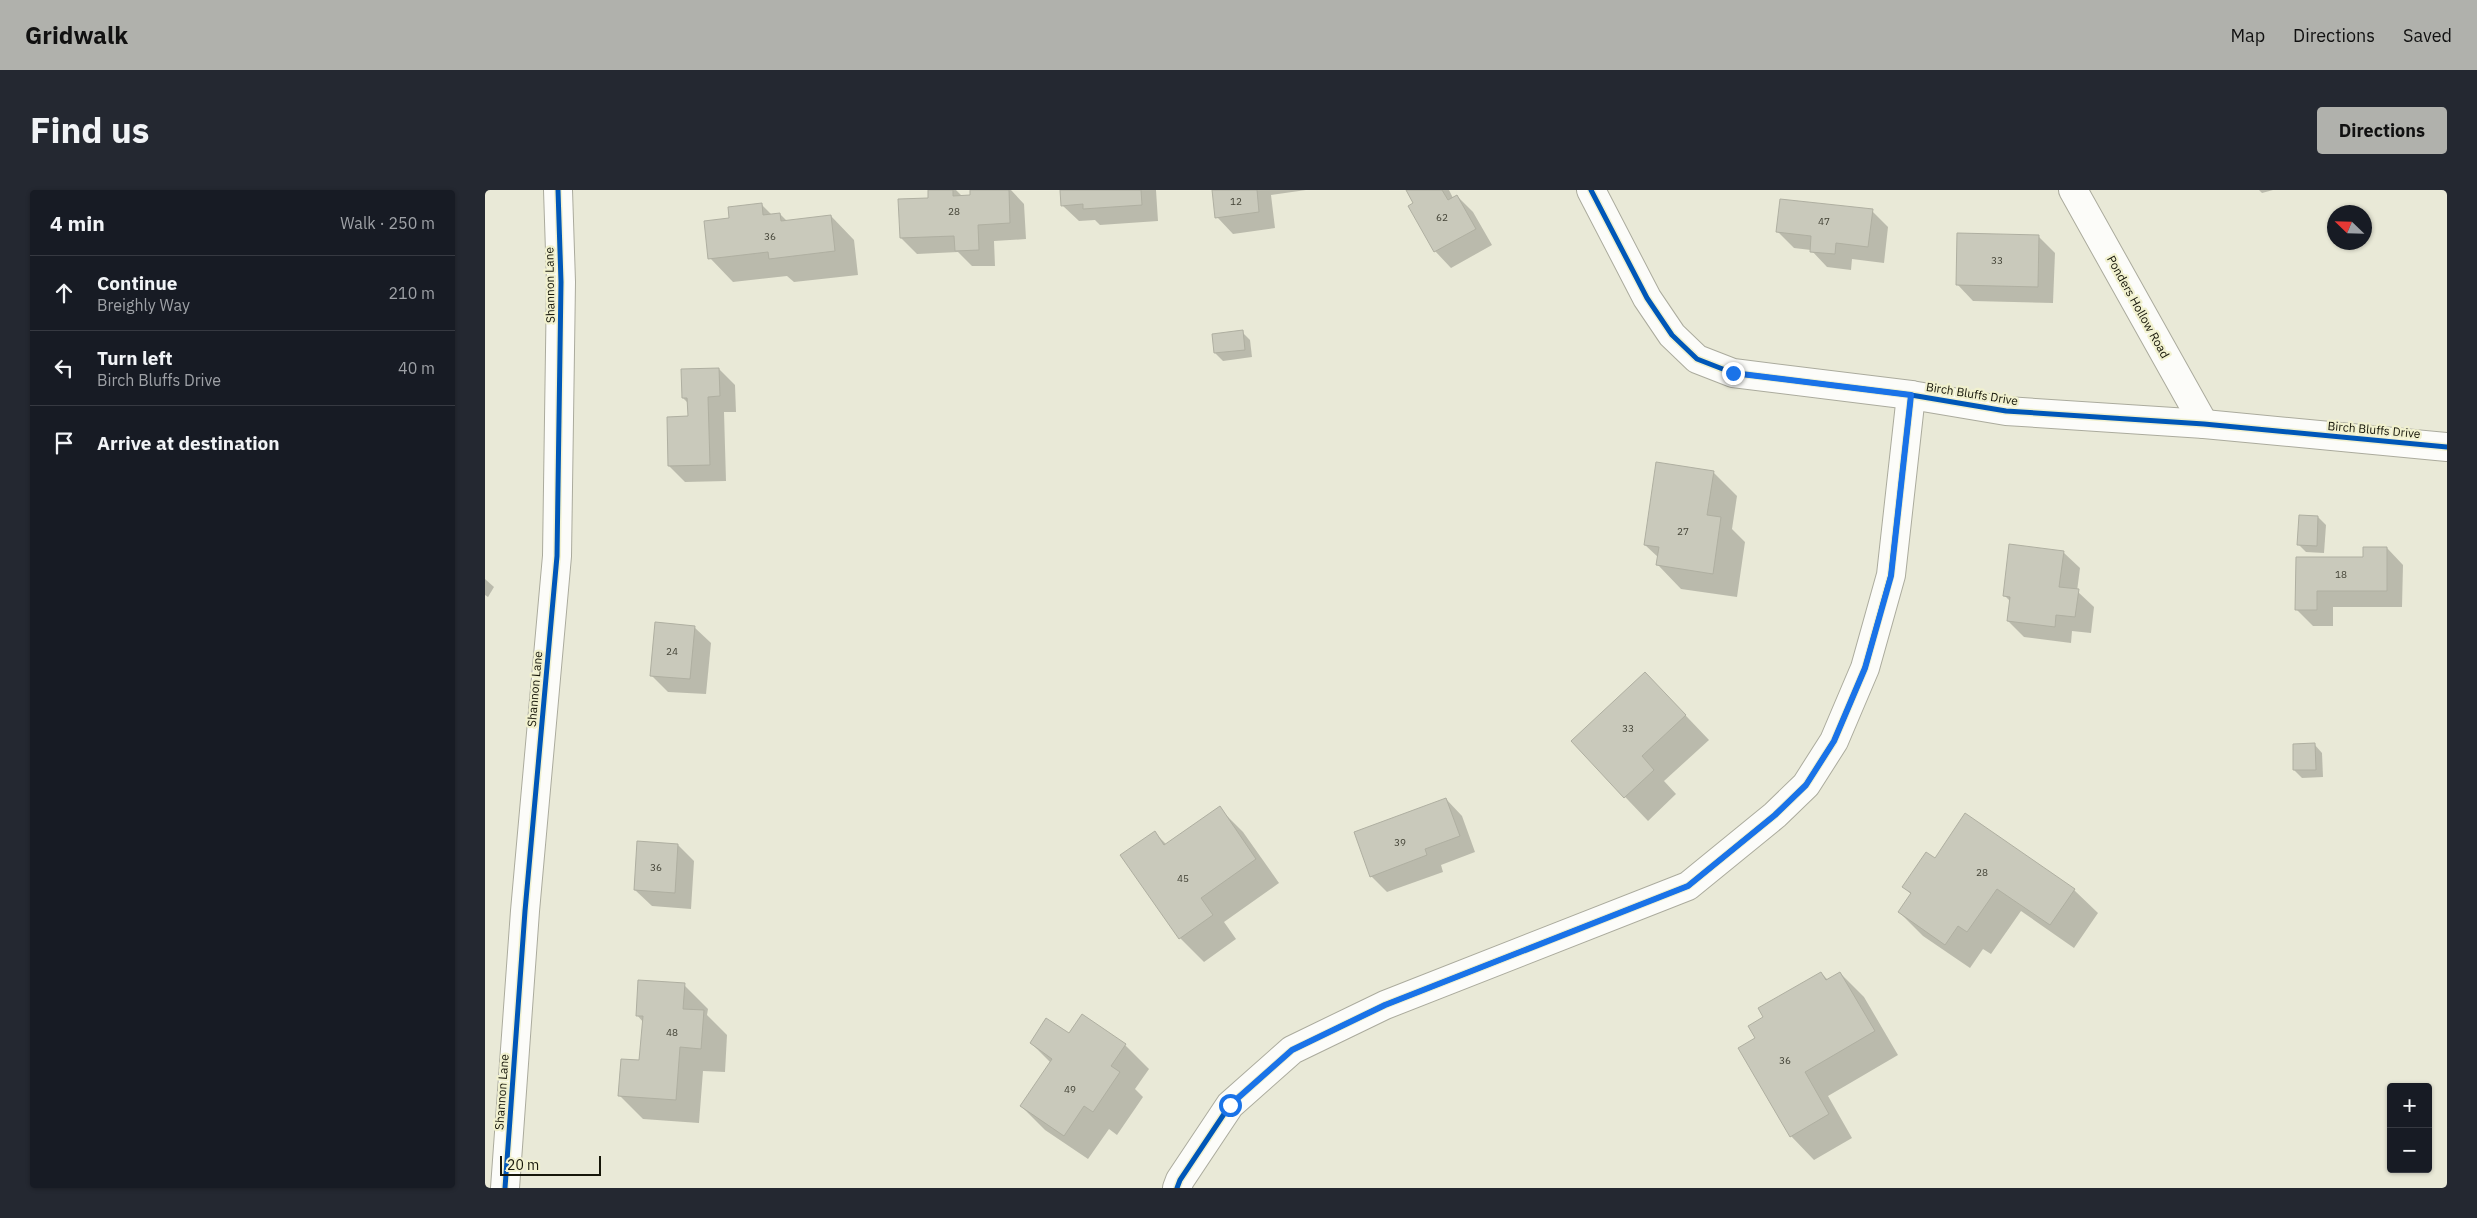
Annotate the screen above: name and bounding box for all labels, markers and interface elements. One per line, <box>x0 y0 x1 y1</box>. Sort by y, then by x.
text: Gridwalk <box>25 19 128 51</box>
text: Map <box>2230 24 2265 47</box>
text: Directions <box>2293 24 2375 47</box>
text: Saved <box>2403 24 2452 47</box>
text: Find us <box>30 107 149 153</box>
button: Directions <box>2317 107 2447 154</box>
house number: 12 <box>1230 195 1242 208</box>
house number: 28 <box>948 205 960 218</box>
north arrow <box>2327 205 2372 250</box>
text: 4 min <box>50 209 105 237</box>
house number: 62 <box>1436 211 1448 224</box>
text: Walk · 250 m <box>340 213 435 233</box>
house number: 47 <box>1818 215 1830 228</box>
house number: 36 <box>764 230 776 243</box>
street label: Shannon Lane <box>541 246 558 323</box>
street label: Ponders Hollow Road <box>2104 253 2173 361</box>
house number: 33 <box>1991 254 2003 267</box>
text: Continue <box>97 271 177 295</box>
icon: ahead <box>50 279 78 307</box>
text: 210 m <box>388 283 435 303</box>
text: Breighly Way <box>97 295 190 315</box>
text: Turn left <box>97 346 173 370</box>
icon: left <box>50 354 78 382</box>
text: 40 m <box>398 358 435 378</box>
route end <box>1722 362 1745 385</box>
text: Birch Bluffs Drive <box>97 370 221 390</box>
street label: Birch Bluffs Drive <box>1925 379 2020 408</box>
street label: Birch Bluffs Drive <box>2327 418 2421 441</box>
icon: arrive <box>50 429 78 457</box>
text: Arrive at destination <box>97 431 280 455</box>
house number: 27 <box>1677 525 1689 538</box>
house number: 18 <box>2335 568 2347 581</box>
house number: 24 <box>666 645 678 658</box>
street label: Shannon Lane <box>524 650 545 727</box>
house number: 33 <box>1622 722 1634 735</box>
house number: 39 <box>1394 836 1406 849</box>
house number: 36 <box>650 861 662 874</box>
house number: 28 <box>1976 866 1988 879</box>
house number: 45 <box>1177 872 1189 885</box>
house number: 48 <box>666 1026 678 1039</box>
street label: Shannon Lane <box>491 1053 512 1130</box>
house number: 36 <box>1779 1054 1791 1067</box>
house number: 49 <box>1064 1083 1076 1096</box>
map controls <box>2387 1083 2432 1173</box>
button: + <box>2387 1083 2432 1128</box>
route start <box>1219 1094 1242 1117</box>
button: − <box>2387 1128 2432 1173</box>
scale bar <box>500 1153 601 1176</box>
text: 20 m <box>507 1156 539 1174</box>

